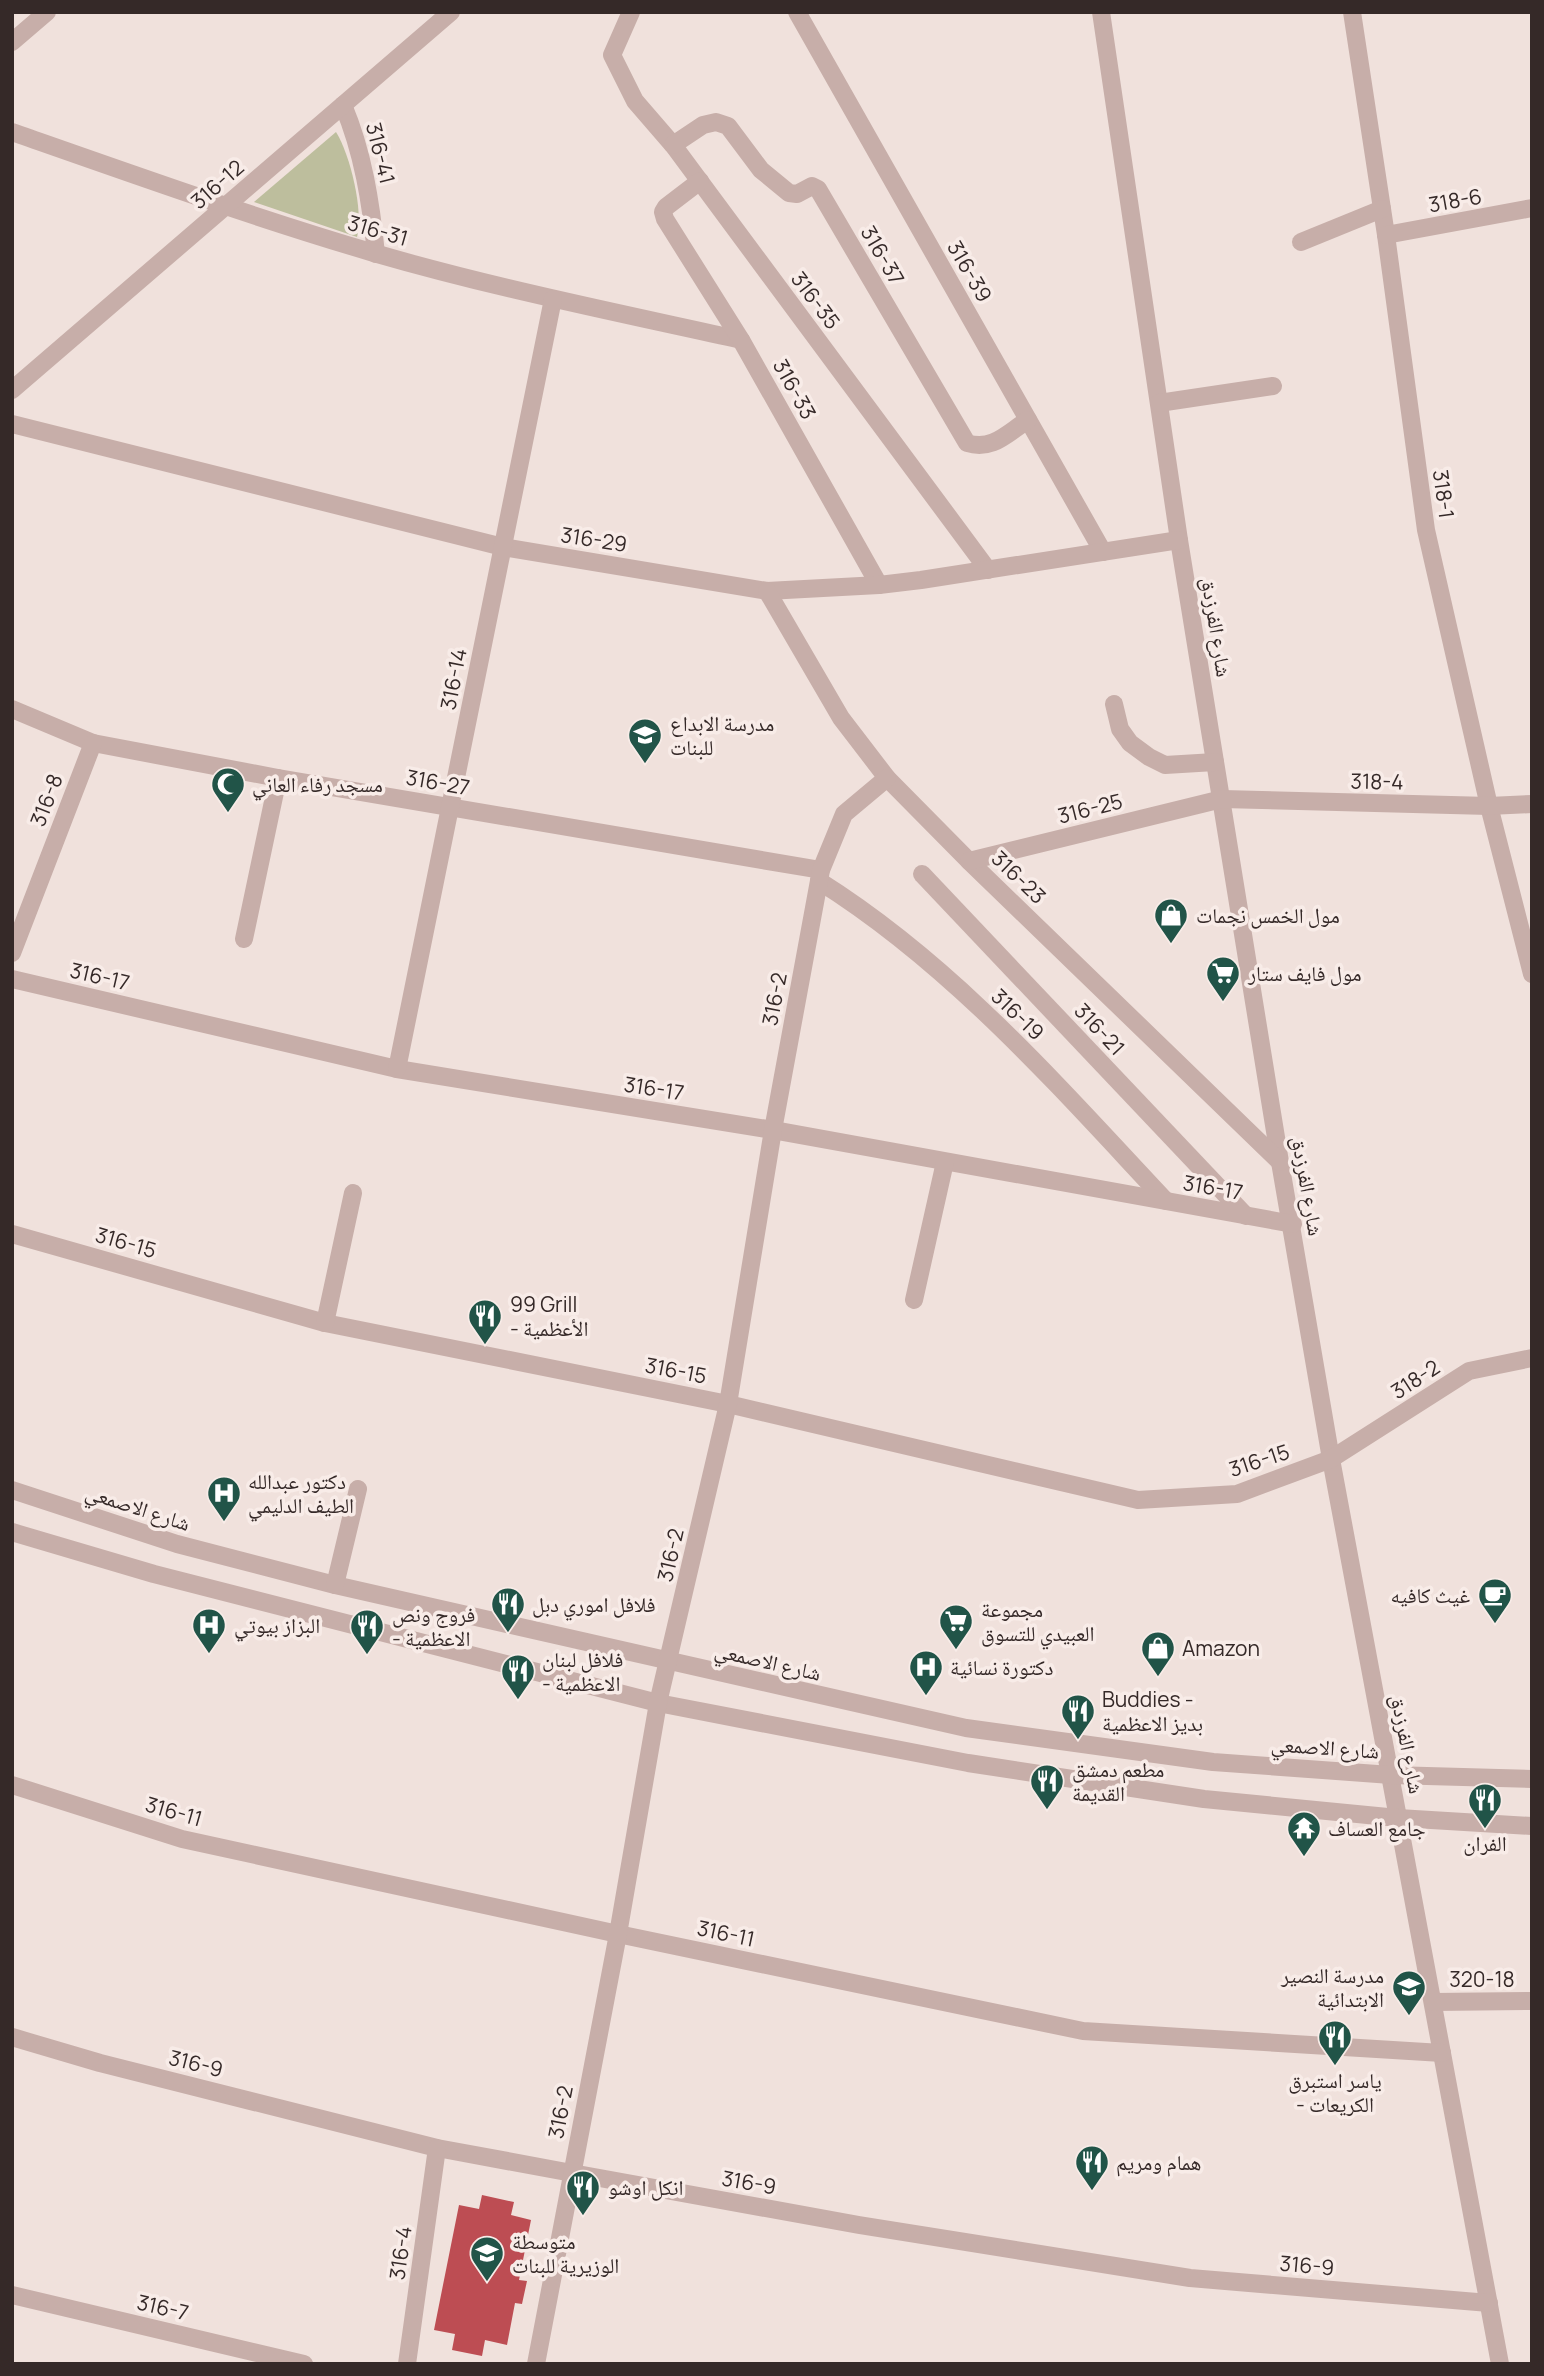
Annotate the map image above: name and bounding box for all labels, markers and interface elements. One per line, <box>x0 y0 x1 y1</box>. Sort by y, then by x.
street label: 316-41 <box>360 119 402 187</box>
street label: 316-12 <box>184 153 250 215</box>
street label: 318-6 <box>1426 182 1484 218</box>
street label: 316-31 <box>345 208 411 252</box>
street label: 316-37 <box>855 220 911 290</box>
street label: 316-39 <box>941 235 999 307</box>
street label: 316-35 <box>785 265 847 335</box>
street label: 316-33 <box>767 354 823 424</box>
street label: 318-1 <box>1427 468 1461 520</box>
street label: 316-29 <box>559 520 629 558</box>
street label: شارع الفرزدق <box>1195 575 1239 679</box>
street label: 316-14 <box>433 646 473 712</box>
place label: مدرسة الابداع للبنات <box>670 709 774 761</box>
school or university icon: مدرسة الابداع للبنات <box>626 716 664 765</box>
street label: 316-27 <box>404 763 472 801</box>
mosque icon: مسجد رفاء العاني <box>209 765 247 814</box>
street label: 318-4 <box>1350 767 1404 795</box>
street label: 316-8 <box>23 770 69 830</box>
place label: مسجد رفاء العاني <box>252 770 383 801</box>
street label: 316-25 <box>1055 786 1125 830</box>
street label: 316-23 <box>986 844 1052 910</box>
shop icon: مول الخمس نجمات <box>1152 896 1190 945</box>
place label: مول الخمس نجمات <box>1196 901 1340 929</box>
supermarket icon: مول فايف ستار <box>1204 954 1242 1003</box>
street label: 316-17 <box>67 956 133 996</box>
place label: مول فايف ستار <box>1247 959 1362 987</box>
street label: 316-2 <box>755 970 793 1028</box>
street label: 316-19 <box>986 982 1050 1046</box>
street label: 316-21 <box>1069 997 1131 1061</box>
street label: 316-17 <box>622 1069 686 1107</box>
street label: شارع الفرزدق <box>1285 1134 1331 1238</box>
street label: 316-17 <box>1181 1168 1245 1206</box>
street label: 316-15 <box>92 1220 160 1264</box>
place label: 99 Grill - الأعظمية <box>510 1290 588 1342</box>
restaurant icon: 99 Grill - الأعظمية <box>466 1297 504 1346</box>
street label: 316-15 <box>643 1350 709 1390</box>
street label: 318-2 <box>1385 1353 1445 1405</box>
street label: 316-15 <box>1225 1437 1293 1483</box>
place label: دكتور عبدالله الطيف الدليمي <box>248 1467 354 1522</box>
hospital icon: دكتور عبدالله الطيف الدليمي <box>205 1474 243 1523</box>
street label: شارع الاصمعي <box>81 1477 194 1540</box>
street label: 316-2 <box>650 1526 690 1584</box>
cafe icon: غيث كافيه <box>1476 1576 1514 1625</box>
place label: غيث كافيه <box>1391 1581 1470 1609</box>
restaurant icon: فلافل اموري دبل <box>489 1585 527 1634</box>
place label: فلافل اموري دبل <box>532 1590 656 1621</box>
place label: مجموعة العبيدي للتسوق <box>981 1595 1094 1650</box>
place label: فروج ونص - الاعظمية <box>392 1600 475 1652</box>
supermarket icon: مجموعة العبيدي للتسوق <box>937 1602 975 1651</box>
hospital icon: البزاز بيوتي <box>190 1606 228 1655</box>
restaurant icon: فروج ونص - الاعظمية <box>348 1607 386 1656</box>
place label: البزاز بيوتي <box>234 1611 320 1642</box>
shop icon: Amazon <box>1139 1629 1177 1678</box>
place label: Amazon <box>1182 1634 1260 1662</box>
street label: شارع الاصمعي <box>711 1635 824 1690</box>
place label: فلافل لبنان - الاعظمية <box>542 1645 623 1697</box>
hospital icon: دكتورة نسائية <box>907 1648 945 1697</box>
restaurant icon: فلافل لبنان - الاعظمية <box>499 1652 537 1701</box>
place label: دكتورة نسائية <box>950 1653 1054 1681</box>
place label: Buddies - بديز الاعظمية <box>1102 1685 1203 1737</box>
restaurant icon: Buddies - بديز الاعظمية <box>1059 1692 1097 1741</box>
street label: شارع الفرزدق <box>1385 1692 1431 1796</box>
street label: شارع الاصمعي <box>1270 1729 1380 1768</box>
place label: مطعم دمشق القديمة <box>1072 1755 1164 1807</box>
restaurant icon: مطعم دمشق القديمة <box>1028 1762 1066 1811</box>
restaurant icon: الفران <box>1466 1781 1504 1830</box>
street label: 316-11 <box>142 1790 206 1832</box>
temple icon: جامع العساف <box>1285 1809 1323 1858</box>
place label: جامع العساف <box>1328 1814 1426 1842</box>
place label: الفران <box>1463 1829 1507 1857</box>
street label: 316-11 <box>695 1913 757 1953</box>
place label: مدرسة النصير الابتدائية <box>1280 1961 1384 2013</box>
street label: 320-18 <box>1449 1965 1515 1993</box>
school or university icon: مدرسة النصير الابتدائية <box>1390 1968 1428 2017</box>
restaurant icon: ياسر استبرق - الكريعات <box>1316 2018 1354 2067</box>
street label: 316-9 <box>166 2043 226 2083</box>
place label: ياسر استبرق - الكريعات <box>1288 2066 1382 2118</box>
street label: 316-2 <box>541 2083 579 2141</box>
restaurant icon: همام ومريم <box>1073 2143 1111 2192</box>
place label: همام ومريم <box>1116 2148 1201 2177</box>
street label: 316-9 <box>720 2163 778 2201</box>
restaurant icon: انكل اوشو <box>564 2168 602 2217</box>
place label: انكل اوشو <box>608 2173 684 2201</box>
street label: 316-4 <box>382 2224 418 2282</box>
place label: متوسطة الوزيرية للبنات <box>512 2227 619 2279</box>
school or university icon: متوسطة الوزيرية للبنات <box>468 2234 506 2283</box>
street label: 316-9 <box>1279 2249 1335 2281</box>
street label: 316-7 <box>134 2287 192 2327</box>

